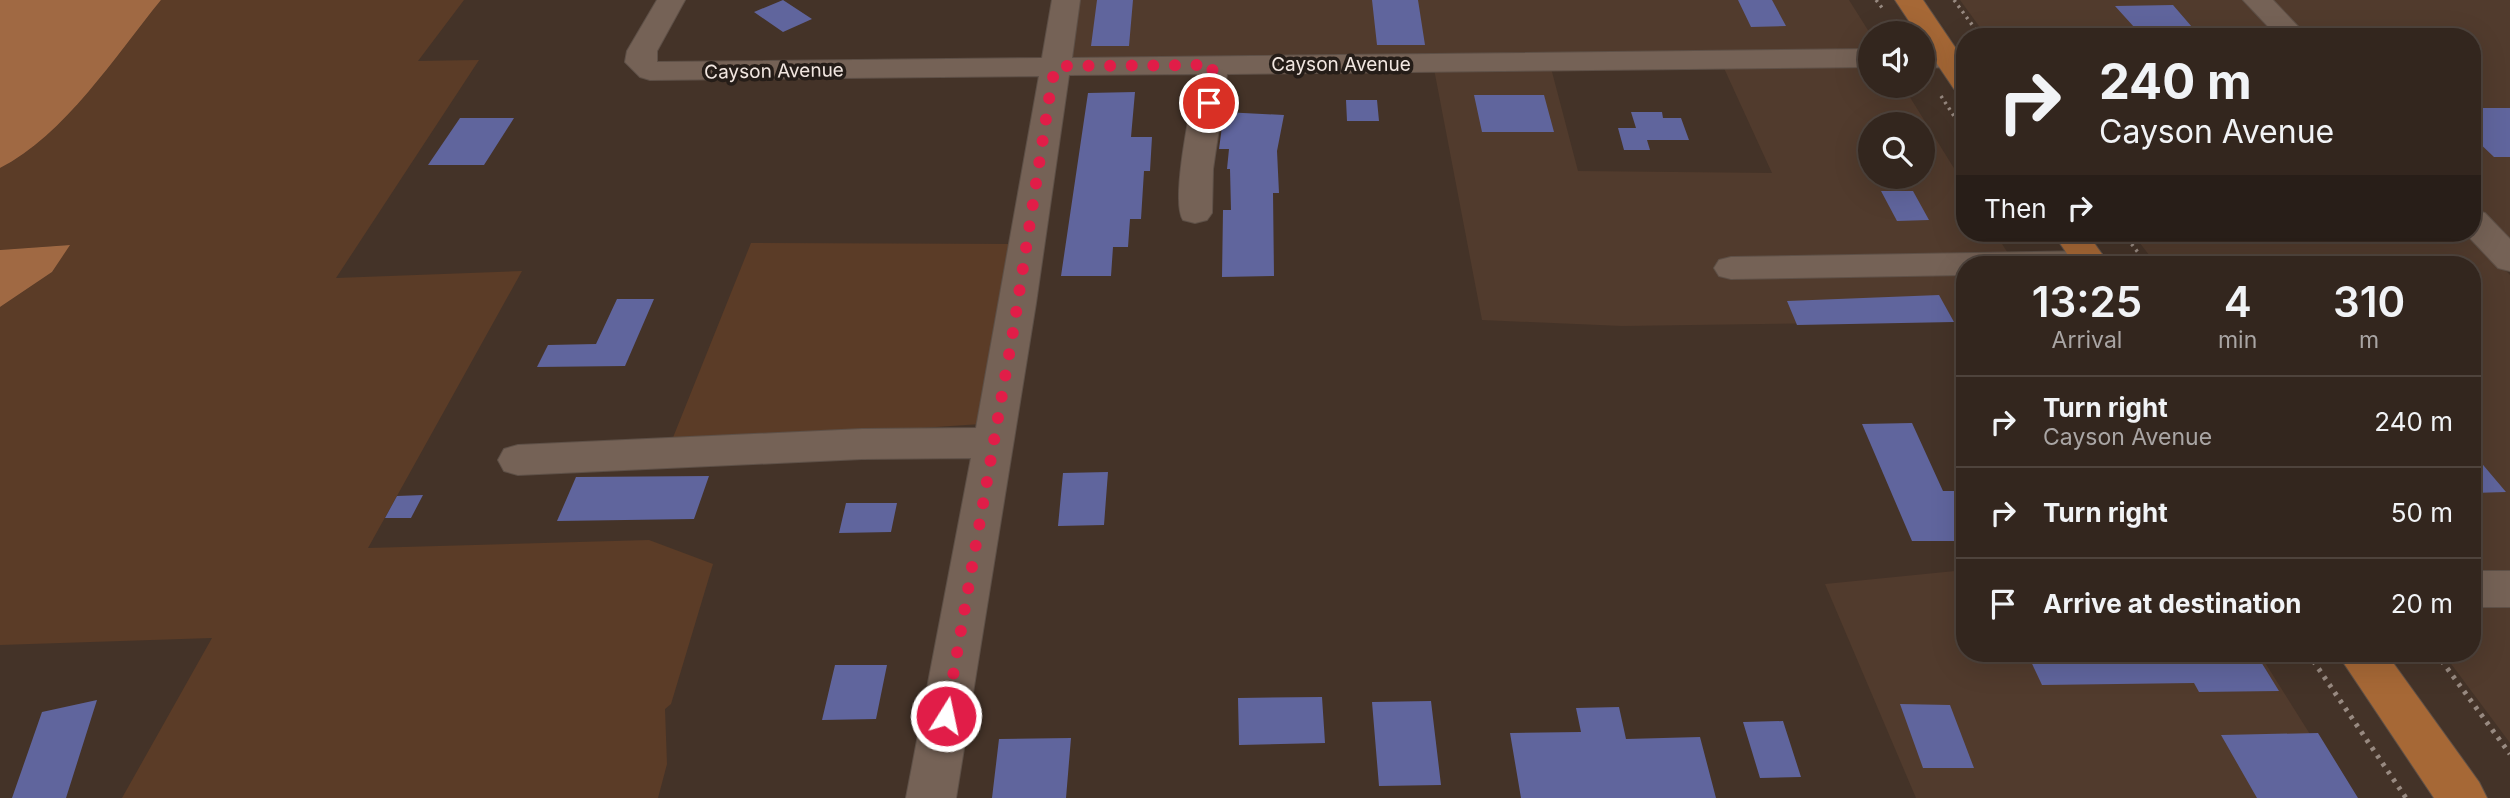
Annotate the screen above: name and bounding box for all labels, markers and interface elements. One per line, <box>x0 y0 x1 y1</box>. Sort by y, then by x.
map controls <box>1858 21 1935 189</box>
button: sound <box>1858 21 1935 98</box>
text: 240 m <box>2099 52 2252 111</box>
street label: Cayson Avenue <box>1271 53 1411 76</box>
icon: right <box>1984 56 2075 147</box>
street label: Cayson Avenue <box>704 58 844 84</box>
pin <box>1179 73 1239 133</box>
icon: arrive <box>1190 84 1228 122</box>
button: search <box>1858 112 1935 189</box>
text: Cayson Avenue <box>2099 112 2334 151</box>
icon: right <box>2061 189 2099 227</box>
text: Then <box>1984 193 2047 224</box>
text: 13:25 <box>2032 276 2142 327</box>
text: 4 <box>2224 276 2252 327</box>
text: 310 <box>2333 276 2405 327</box>
text: Arrival <box>2052 326 2122 354</box>
text: min <box>2218 326 2257 354</box>
text: m <box>2359 326 2379 354</box>
text: Turn right <box>2043 392 2168 423</box>
icon: right <box>1984 403 2022 441</box>
text: 240 m <box>2374 406 2453 437</box>
text: Cayson Avenue <box>2043 423 2212 451</box>
icon: right <box>1984 494 2022 532</box>
text: Turn right <box>2043 497 2168 528</box>
text: 50 m <box>2391 497 2453 528</box>
icon: arrive <box>1984 585 2022 623</box>
text: Arrive at destination <box>2043 588 2302 619</box>
text: 20 m <box>2391 588 2453 619</box>
position arrow <box>909 679 983 753</box>

